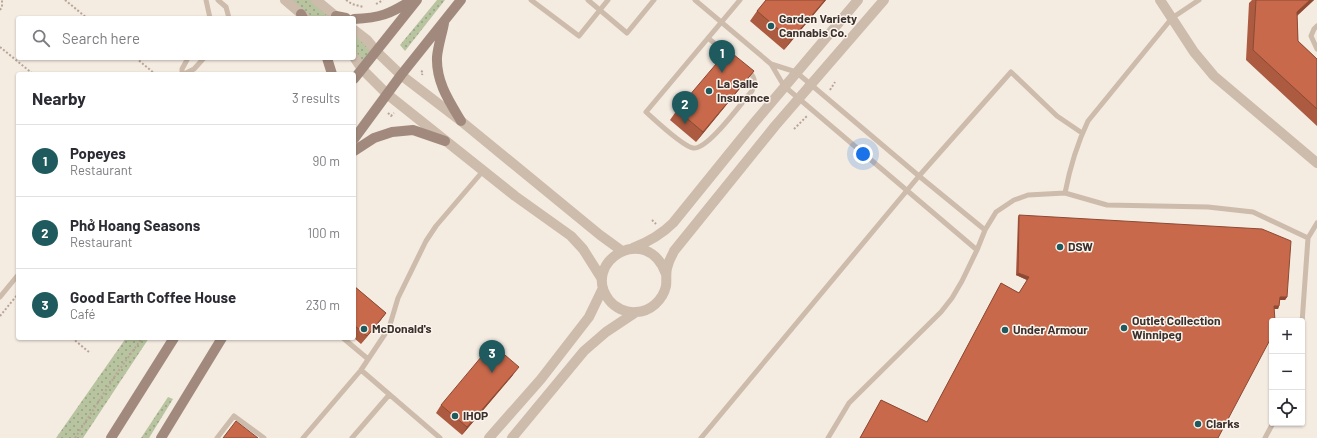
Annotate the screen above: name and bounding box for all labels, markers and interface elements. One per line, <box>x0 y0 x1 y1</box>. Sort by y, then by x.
place label: Garden Variety Cannabis Co. <box>779 11 857 39</box>
search box <box>16 16 356 60</box>
marker: Garden Variety Cannabis Co. <box>766 21 776 31</box>
icon: search <box>30 27 52 49</box>
text: Search here <box>62 29 140 47</box>
pin: 1 <box>709 40 735 73</box>
place label: La Salle Insurance <box>717 76 770 104</box>
marker: La Salle Insurance <box>704 86 714 96</box>
text: Nearby <box>32 88 86 108</box>
text: 3 results <box>292 90 340 106</box>
pin: 2 <box>672 91 698 124</box>
text: Popeyes <box>70 144 126 162</box>
your location <box>853 144 873 164</box>
text: 1 <box>43 153 47 169</box>
text: 90 m <box>313 153 340 169</box>
text: Restaurant <box>70 162 132 178</box>
text: Phở Hoang Seasons <box>70 216 200 234</box>
text: 2 <box>41 225 49 241</box>
text: 100 m <box>307 225 340 241</box>
text: Restaurant <box>70 234 132 250</box>
place label: DSW <box>1068 239 1093 253</box>
marker: DSW <box>1055 242 1065 252</box>
text: Good Earth Coffee House <box>70 288 236 306</box>
text: 3 <box>41 297 49 313</box>
text: 230 m <box>306 297 340 313</box>
text: Café <box>70 306 95 322</box>
place label: Outlet Collection Winnipeg <box>1132 313 1221 341</box>
map controls <box>1269 318 1305 426</box>
button: + <box>1269 318 1305 354</box>
place label: McDonald's <box>372 321 432 335</box>
place label: Under Armour <box>1013 322 1088 336</box>
marker: Outlet Collection Winnipeg <box>1119 323 1129 333</box>
marker: McDonald's <box>359 324 369 334</box>
marker: Under Armour <box>1000 325 1010 335</box>
pin: 3 <box>479 340 505 373</box>
button: − <box>1269 354 1305 390</box>
button: locate <box>1269 390 1305 426</box>
place label: IHOP <box>463 408 488 422</box>
marker: IHOP <box>450 411 460 421</box>
place label: Clarks <box>1206 416 1239 430</box>
marker: Clarks <box>1193 419 1203 429</box>

